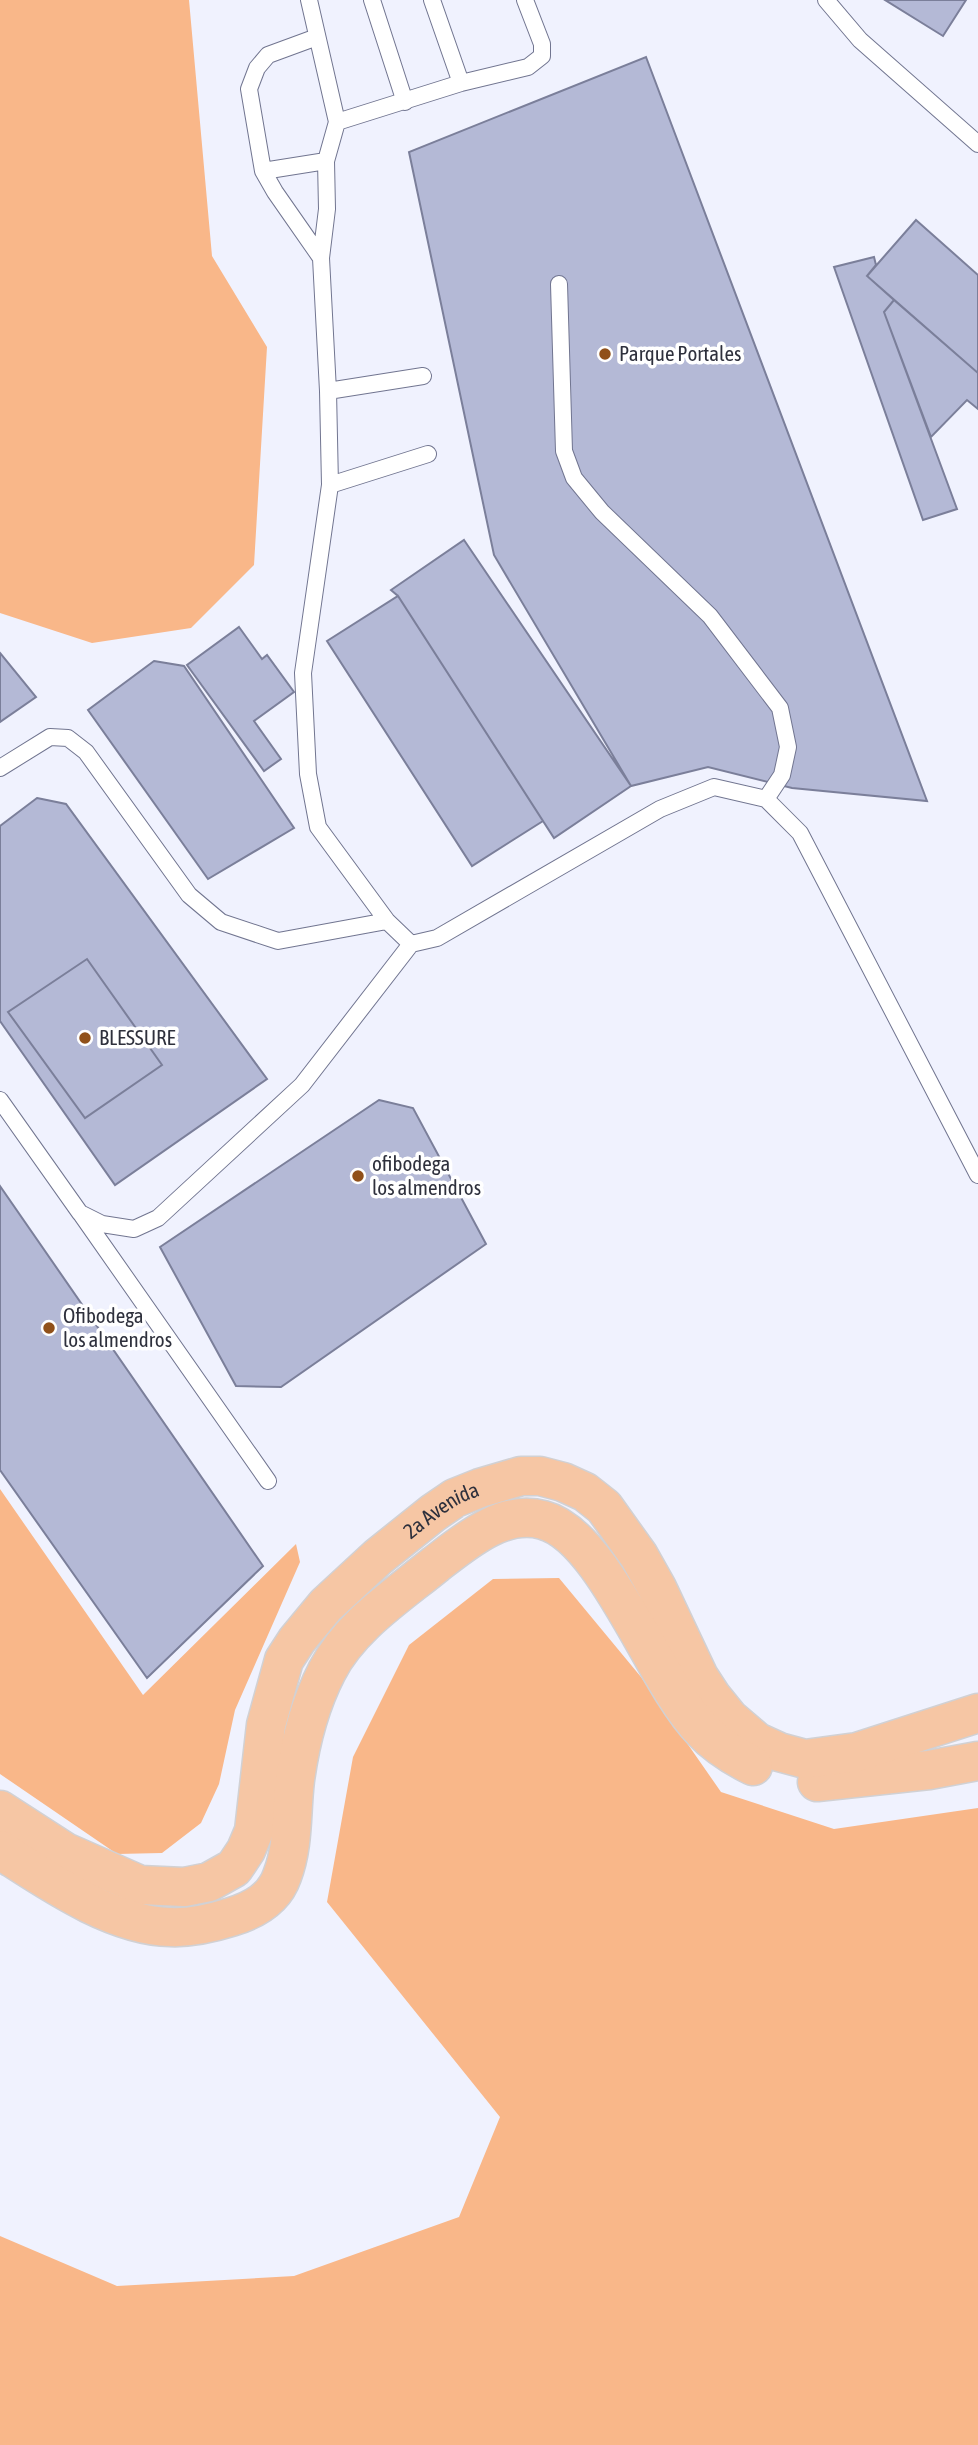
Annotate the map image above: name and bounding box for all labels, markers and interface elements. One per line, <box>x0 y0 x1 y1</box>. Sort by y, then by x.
place label: Parque Portales <box>619 341 741 365</box>
marker: Parque Portales <box>597 346 613 362</box>
place label: BLESSURE <box>99 1025 176 1049</box>
marker: BLESSURE <box>77 1030 93 1046</box>
place label: ofibodega los almendros <box>372 1151 481 1199</box>
marker: ofibodega los almendros <box>350 1168 366 1184</box>
place label: Ofibodega los almendros <box>63 1303 172 1351</box>
marker: Ofibodega los almendros <box>41 1320 57 1336</box>
street label: 2a Avenida <box>398 1477 482 1543</box>

